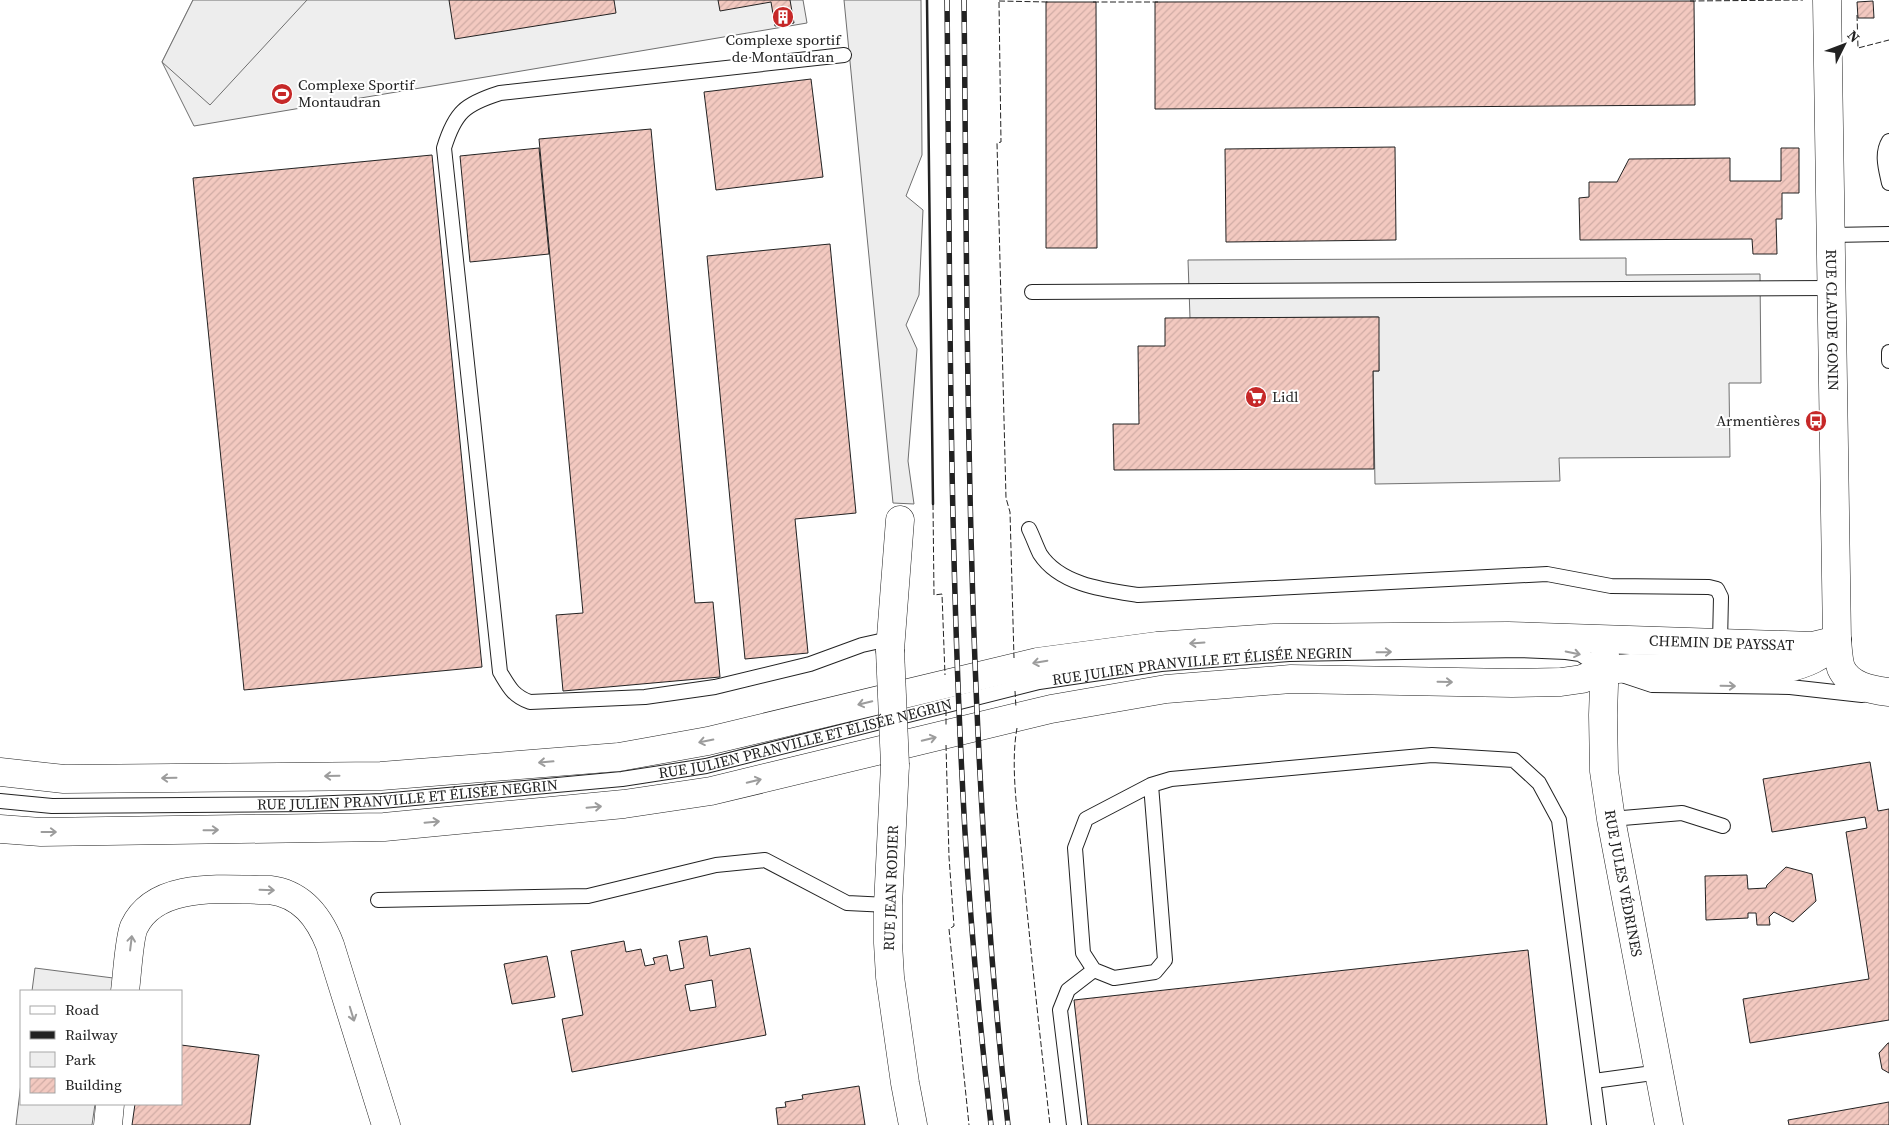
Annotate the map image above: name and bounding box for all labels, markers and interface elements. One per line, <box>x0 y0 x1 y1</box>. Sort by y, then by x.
building icon: Complexe sportif de Montaudran <box>771 5 795 29</box>
north arrow <box>1819 20 1869 70</box>
text: N <box>1843 26 1865 47</box>
place label: Complexe sportif de Montaudran <box>725 29 842 67</box>
place label: Complexe Sportif Montaudran <box>298 74 416 112</box>
sports icon: Complexe Sportif Montaudran <box>270 82 294 106</box>
street label: RUE CLAUDE GONIN <box>1821 249 1844 391</box>
supermarket icon: Lidl <box>1244 385 1268 409</box>
place label: Lidl <box>1272 386 1299 407</box>
bus stop icon: Armentières <box>1804 409 1828 433</box>
place label: Armentières <box>1716 410 1800 431</box>
street label: CHEMIN DE PAYSSAT <box>1649 630 1795 655</box>
one-way arrow <box>1189 639 1205 648</box>
street label: RUE JULIEN PRANVILLE ET ÉLISÉE NEGRIN <box>1051 642 1353 690</box>
one-way arrow <box>1375 647 1391 657</box>
one-way arrow <box>1564 649 1580 659</box>
one-way arrow <box>1032 657 1048 667</box>
one-way arrow <box>1436 677 1453 687</box>
one-way arrow <box>1720 681 1736 690</box>
street label: RUE JULIEN PRANVILLE ET ÉLISÉE NEGRIN <box>657 693 954 783</box>
one-way arrow <box>857 699 873 709</box>
one-way arrow <box>921 733 937 743</box>
one-way arrow <box>699 737 715 746</box>
one-way arrow <box>538 758 554 767</box>
one-way arrow <box>324 771 340 781</box>
one-way arrow <box>162 773 178 783</box>
street label: RUE JULIEN PRANVILLE ET ÉLISÉE NEGRIN <box>257 774 559 814</box>
one-way arrow <box>746 776 762 785</box>
one-way arrow <box>586 802 602 812</box>
street label: RUE JULES VÉDRINES <box>1600 808 1648 959</box>
one-way arrow <box>424 817 440 827</box>
one-way arrow <box>203 825 219 834</box>
street label: RUE JEAN RODIER <box>878 825 903 951</box>
one-way arrow <box>40 827 56 837</box>
one-way arrow <box>258 886 274 895</box>
one-way arrow <box>126 935 136 951</box>
legend <box>20 990 182 1105</box>
text: Road <box>65 999 99 1020</box>
one-way arrow <box>347 1006 357 1022</box>
text: Railway <box>65 1024 118 1045</box>
text: Park <box>65 1049 97 1070</box>
text: Building <box>65 1074 122 1095</box>

